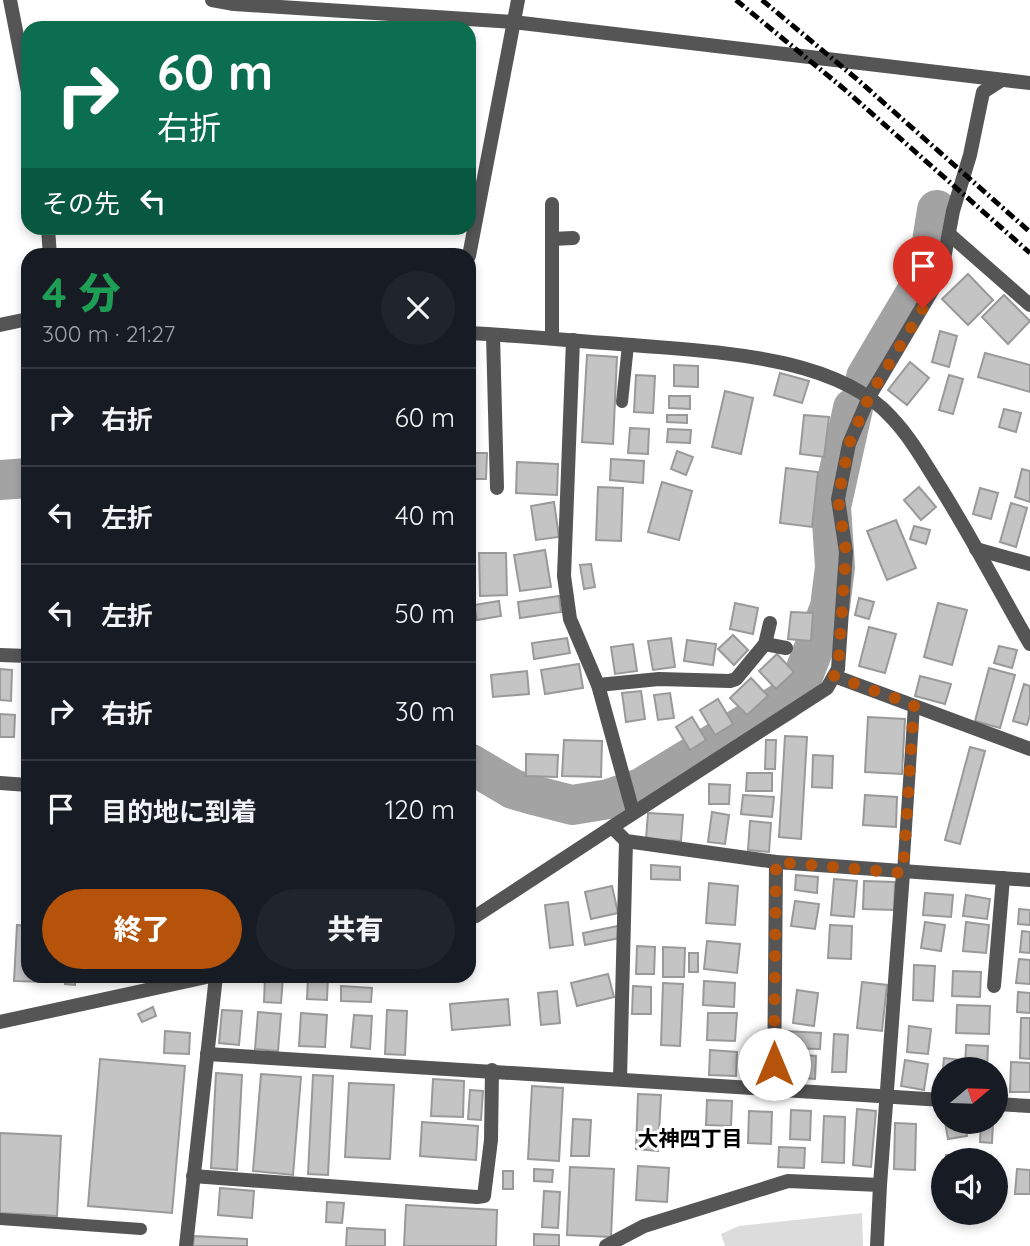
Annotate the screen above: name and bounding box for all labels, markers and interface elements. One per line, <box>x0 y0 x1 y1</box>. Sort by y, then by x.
text: 60 m <box>157 41 273 102</box>
icon: right <box>42 49 133 140</box>
text: 右折 <box>157 107 221 147</box>
icon: left <box>134 182 172 220</box>
text: その先 <box>42 187 120 220</box>
pin <box>893 236 953 308</box>
icon: arrive <box>904 247 942 285</box>
text: 4 分 <box>42 266 120 319</box>
button: close <box>381 271 455 345</box>
text: 300 m · 21:27 <box>42 319 175 348</box>
icon: right <box>42 398 80 436</box>
text: 60 m <box>395 401 455 434</box>
text: 右折 <box>101 403 153 436</box>
icon: left <box>42 496 80 534</box>
text: 40 m <box>395 499 455 532</box>
text: 左折 <box>101 501 153 534</box>
icon: left <box>42 594 80 632</box>
text: 50 m <box>395 597 455 630</box>
text: 左折 <box>101 599 153 632</box>
icon: right <box>42 692 80 730</box>
text: 30 m <box>395 695 455 728</box>
text: 右折 <box>101 697 153 730</box>
icon: arrive <box>42 790 80 828</box>
text: 120 m <box>385 793 455 826</box>
text: 目的地に到着 <box>101 795 257 828</box>
button: 終了 <box>42 889 242 969</box>
button: 共有 <box>256 889 455 969</box>
position arrow <box>737 1027 811 1101</box>
north arrow <box>931 1057 1008 1134</box>
map controls <box>931 1057 1008 1225</box>
district label: 大神四丁目 <box>638 1125 743 1151</box>
button: sound <box>931 1148 1008 1225</box>

